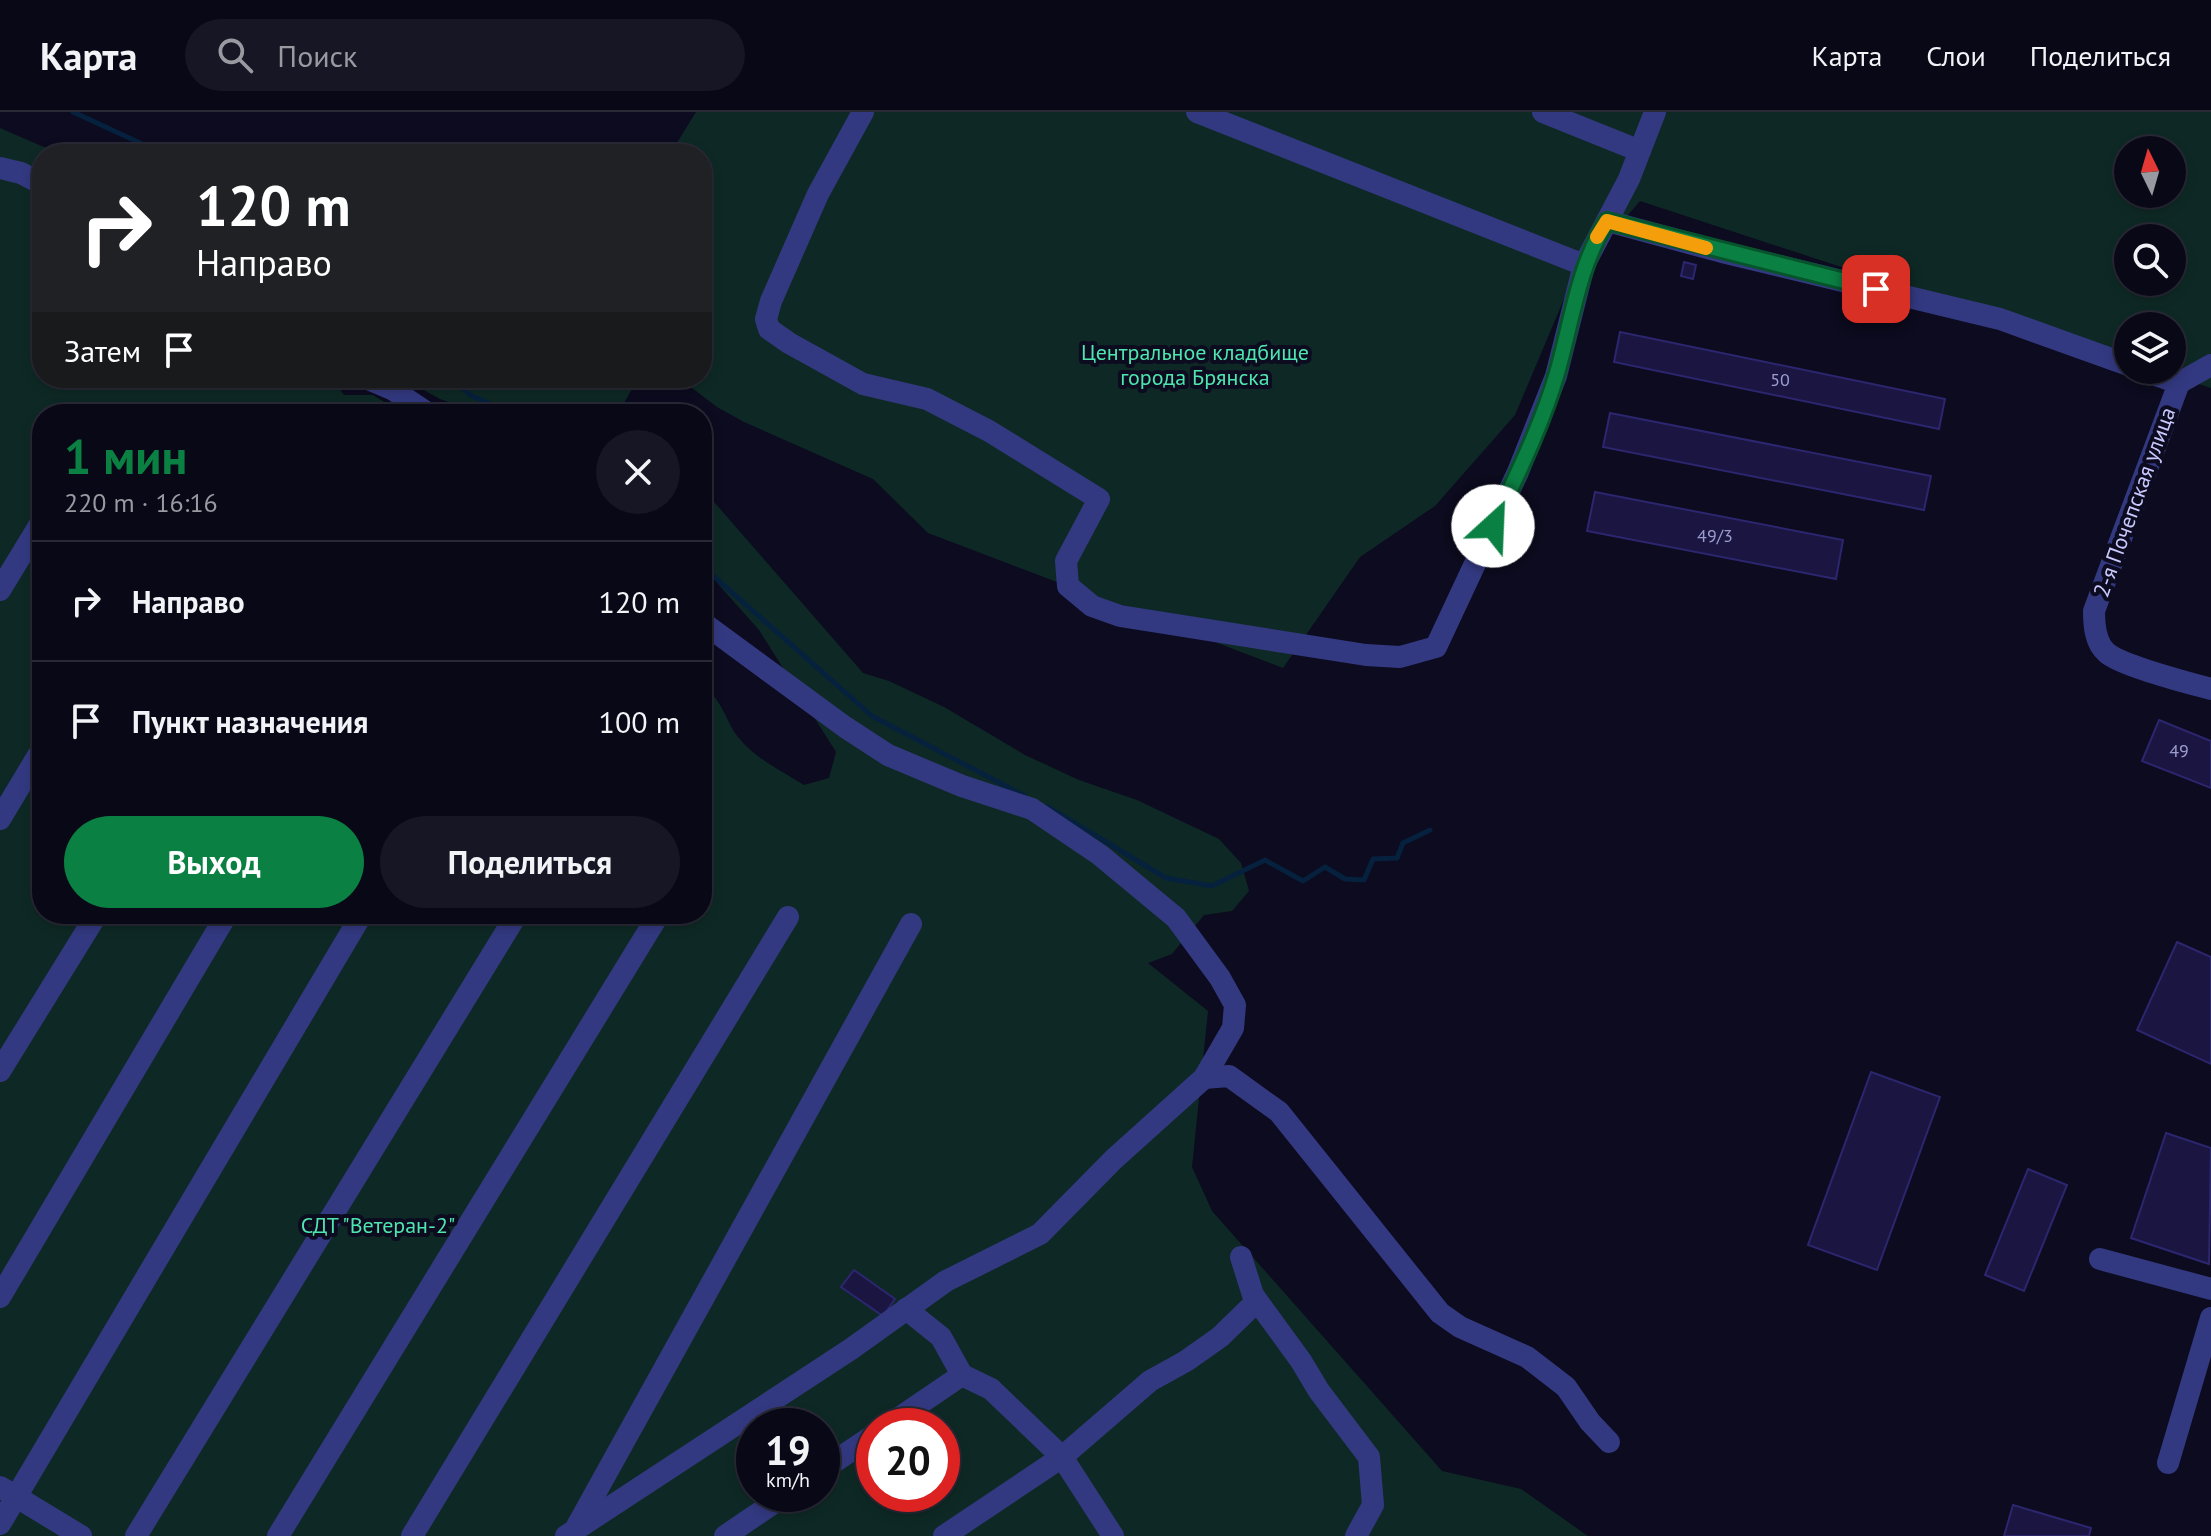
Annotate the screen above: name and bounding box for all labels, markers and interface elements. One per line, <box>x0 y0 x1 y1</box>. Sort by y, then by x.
search box <box>185 19 745 91</box>
text: Карта <box>40 31 137 80</box>
icon: search <box>213 33 257 77</box>
text: Поиск <box>277 36 357 75</box>
text: Карта <box>1812 37 1882 74</box>
text: Слои <box>1926 37 1986 74</box>
text: Поделиться <box>2030 37 2171 74</box>
north arrow <box>2114 136 2186 208</box>
map controls <box>2114 136 2186 384</box>
text: 120 m <box>196 169 351 241</box>
icon: right <box>64 176 168 280</box>
button: search <box>2114 224 2186 296</box>
text: Направо <box>196 239 332 286</box>
pin <box>1842 255 1910 323</box>
icon: arrive <box>1854 267 1898 311</box>
button: layers <box>2114 312 2186 384</box>
icon: arrive <box>157 328 201 372</box>
text: Затем <box>64 331 141 370</box>
park label: Центральное кладбище города Брянска <box>1081 338 1309 391</box>
house number: 50 <box>1770 368 1790 391</box>
street label: 2-я Почепская улица <box>2087 403 2181 601</box>
text: 1 мин <box>64 425 187 487</box>
button: close <box>596 430 680 514</box>
position arrow <box>1451 484 1535 568</box>
text: 220 m · 16:16 <box>64 486 218 519</box>
house number: 49/3 <box>1697 524 1733 547</box>
icon: right <box>64 579 108 623</box>
text: Направо <box>132 582 245 621</box>
text: 120 m <box>599 582 680 621</box>
icon: arrive <box>64 699 108 743</box>
text: Пункт назначения <box>132 702 368 741</box>
text: 100 m <box>599 702 680 741</box>
house number: 49 <box>2169 739 2189 762</box>
button: Выход <box>64 816 364 908</box>
button: Поделиться <box>380 816 680 908</box>
park label: СДТ "Ветеран-2" <box>301 1211 455 1239</box>
speed limit sign: 20 <box>856 1408 960 1512</box>
text: 19 <box>765 1424 811 1476</box>
text: km/h <box>766 1467 810 1493</box>

